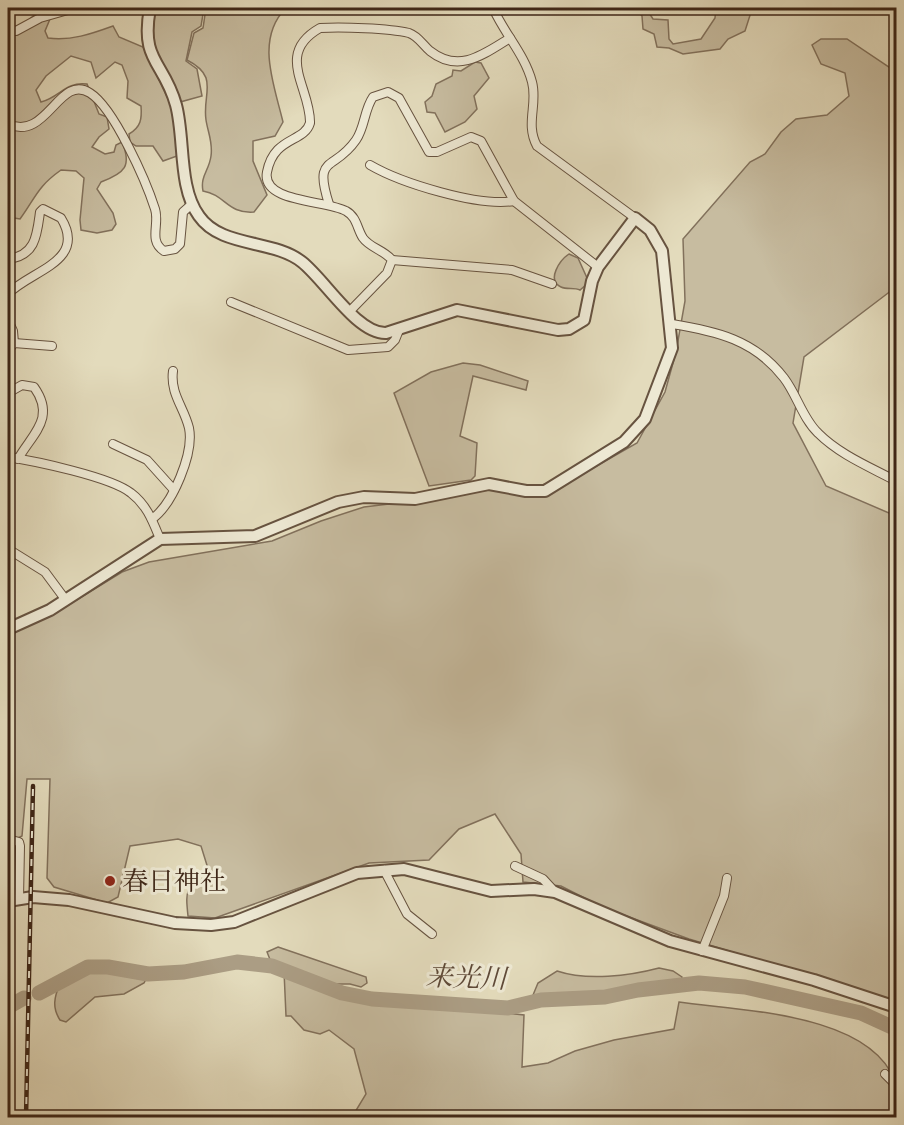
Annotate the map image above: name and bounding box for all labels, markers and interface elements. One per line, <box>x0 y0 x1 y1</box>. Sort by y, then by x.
place label: 春日神社 <box>122 864 226 899</box>
marker: 春日神社 <box>103 874 117 888</box>
water label: 来光川 <box>425 958 510 998</box>

